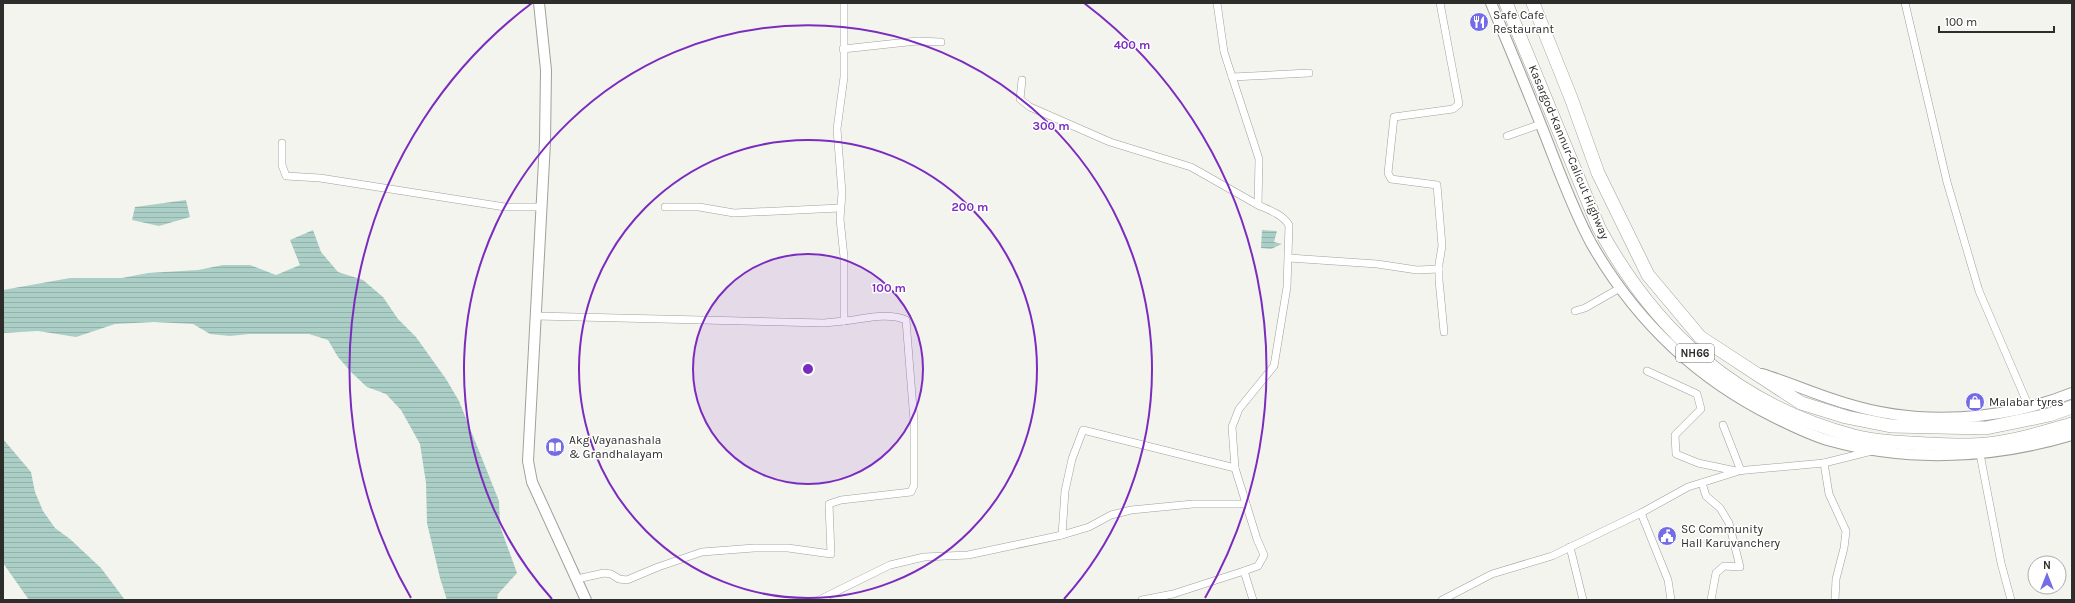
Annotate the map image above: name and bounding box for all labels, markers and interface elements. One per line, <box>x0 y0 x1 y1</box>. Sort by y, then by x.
place label: Safe Cafe Restaurant <box>1493 8 1554 36</box>
scale bar <box>1939 8 2054 34</box>
restaurant icon: Safe Cafe Restaurant <box>1468 11 1490 33</box>
text: 100 m <box>1945 15 1977 29</box>
text: 400 m <box>1114 38 1150 52</box>
street label: Kasargod-Kannur-Calicut Highway <box>1526 63 1612 242</box>
text: 300 m <box>1032 119 1070 133</box>
text: 200 m <box>952 200 988 214</box>
text: 100 m <box>872 281 906 295</box>
road number: NH66 <box>1676 344 1714 362</box>
centre of rings <box>801 362 815 376</box>
shop icon: Malabar tyres <box>1964 391 1986 413</box>
place label: Malabar tyres <box>1989 395 2064 409</box>
place label: Akg Vayanashala & Grandhalayam <box>569 433 663 461</box>
library icon: Akg Vayanashala & Grandhalayam <box>544 436 566 458</box>
place label: SC Community Hall Karuvanchery <box>1681 522 1781 550</box>
public building icon: SC Community Hall Karuvanchery <box>1656 525 1678 547</box>
north arrow <box>2027 555 2067 595</box>
text: N <box>2043 559 2051 572</box>

